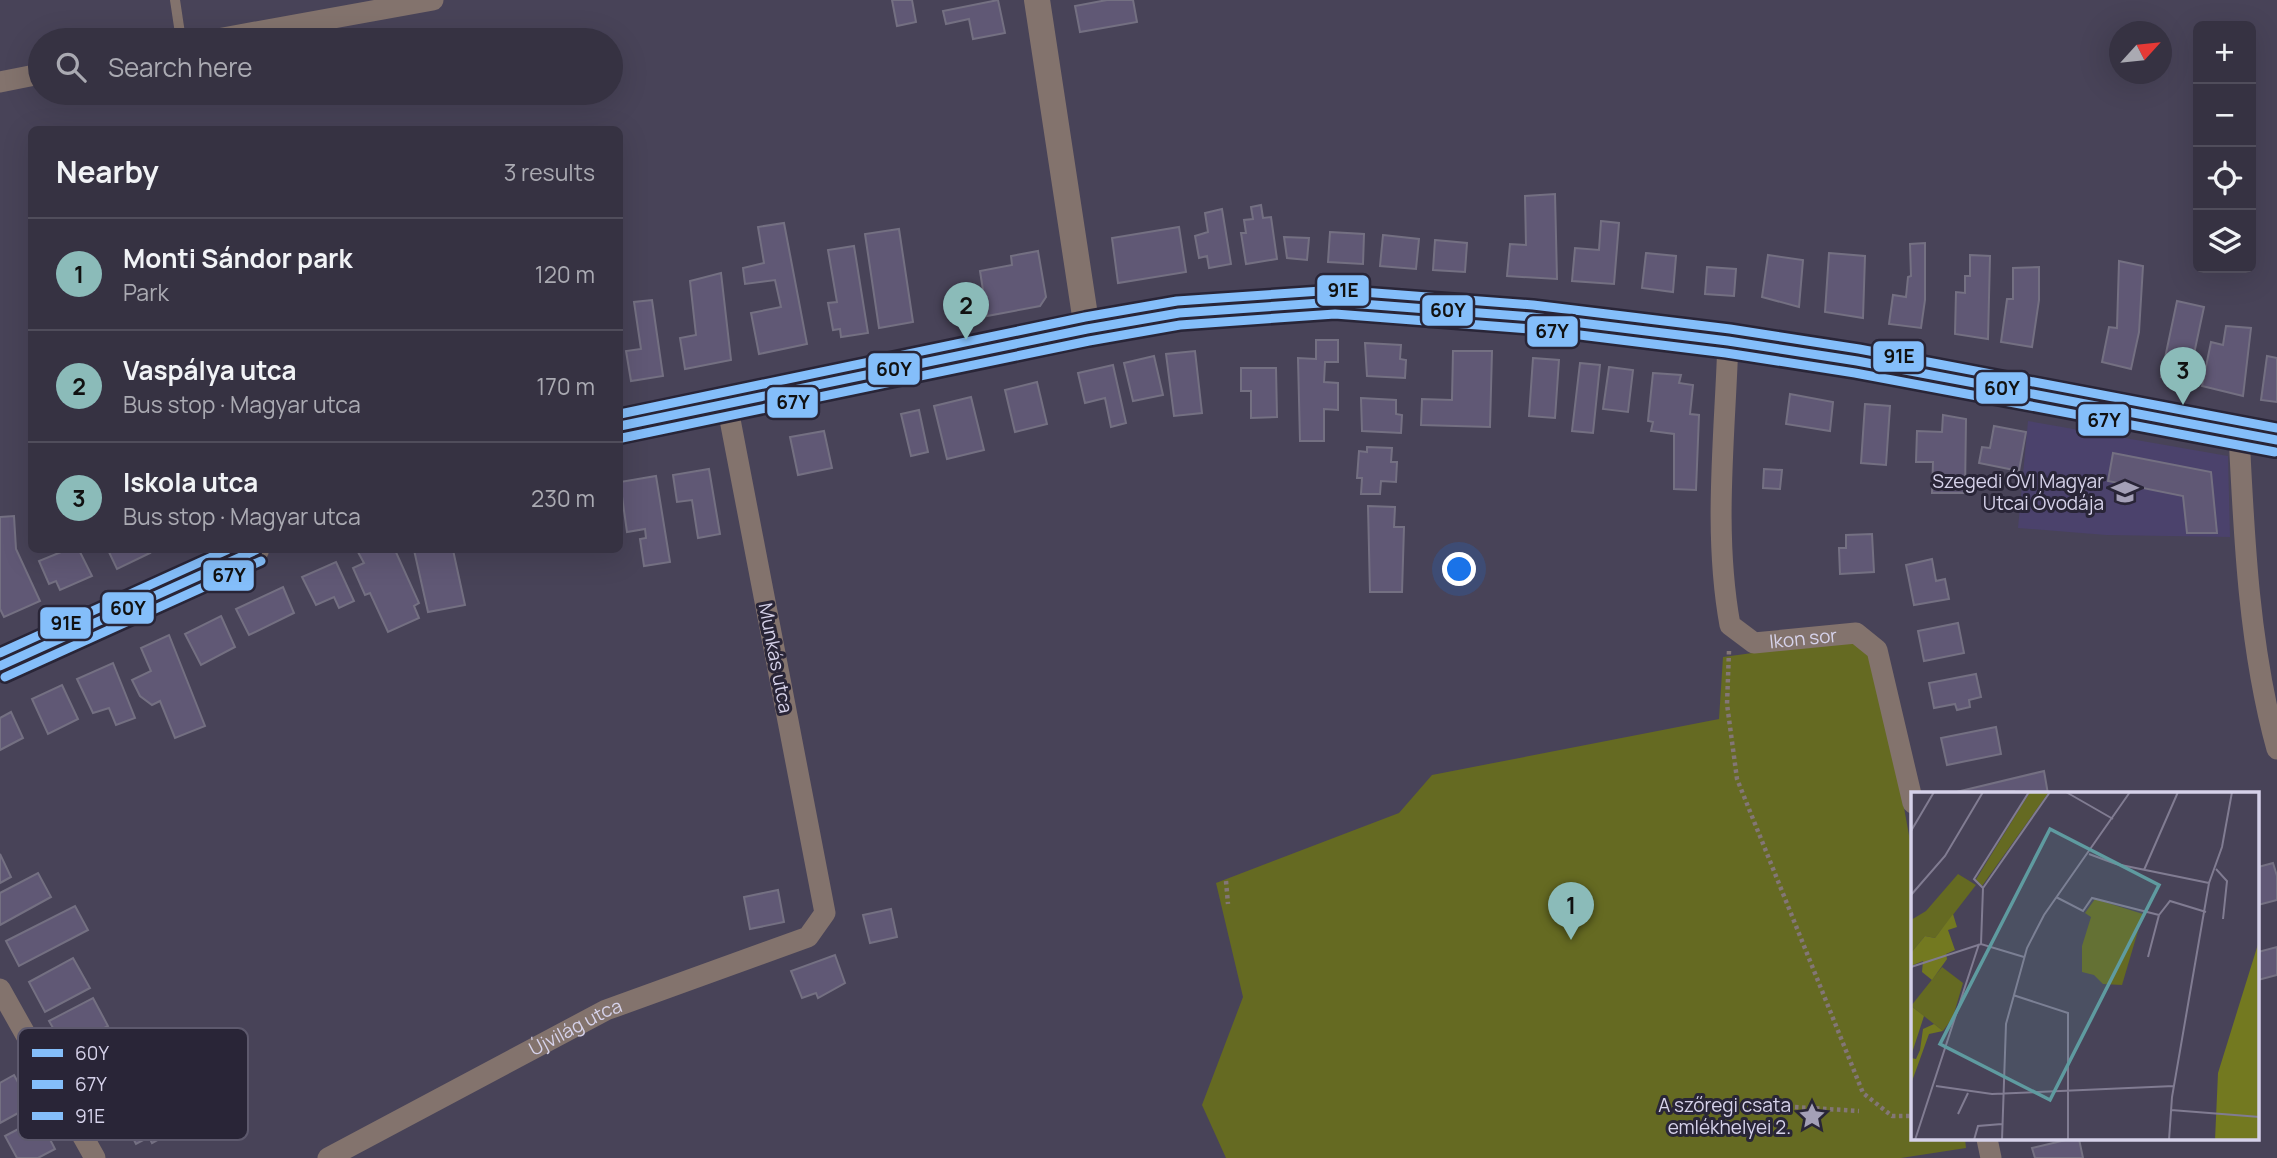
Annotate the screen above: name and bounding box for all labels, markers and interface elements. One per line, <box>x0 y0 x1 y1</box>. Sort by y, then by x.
north arrow <box>2109 21 2172 84</box>
map controls <box>2193 21 2256 273</box>
button: + <box>2193 21 2256 84</box>
search box <box>28 28 623 105</box>
icon: search <box>52 48 90 86</box>
text: Search here <box>108 49 253 85</box>
button: − <box>2193 84 2256 147</box>
button: locate <box>2193 147 2256 210</box>
text: Nearby <box>56 151 159 192</box>
text: 3 results <box>504 156 595 188</box>
button: layers <box>2193 210 2256 273</box>
text: Monti Sándor park <box>123 240 352 276</box>
text: 1 <box>74 258 84 290</box>
text: 120 m <box>535 258 595 290</box>
line badge: 91E <box>1316 274 1370 307</box>
text: Park <box>123 276 169 308</box>
text: 91E <box>1327 277 1359 303</box>
pin: 2 <box>943 282 989 340</box>
line badge: 60Y <box>1421 294 1474 327</box>
text: 60Y <box>1430 297 1466 323</box>
line badge: 67Y <box>1526 315 1579 348</box>
text: 67Y <box>1535 318 1569 344</box>
line badge: 91E <box>1872 340 1925 373</box>
text: 91E <box>1883 343 1915 369</box>
pin: 3 <box>2160 347 2206 405</box>
text: Vaspálya utca <box>123 352 297 388</box>
line badge: 60Y <box>867 352 921 386</box>
text: 60Y <box>876 356 912 382</box>
text: 2 <box>72 370 86 402</box>
text: 170 m <box>536 370 595 402</box>
line badge: 60Y <box>1975 371 2029 405</box>
text: 60Y <box>1984 375 2020 401</box>
line badge: 67Y <box>766 386 819 419</box>
text: Bus stop · Magyar utca <box>123 388 361 420</box>
text: 67Y <box>776 389 810 415</box>
line badge: 67Y <box>2077 403 2130 437</box>
text: 67Y <box>2087 407 2121 433</box>
text: Iskola utca <box>123 464 258 500</box>
place label: Szegedi ÓVI Magyar Utcai Óvodája <box>1932 468 2104 516</box>
school or university icon: Szegedi ÓVI Magyar Utcai Óvodája <box>2110 477 2140 507</box>
text: 3 <box>72 482 86 514</box>
text: 230 m <box>531 482 595 514</box>
text: Bus stop · Magyar utca <box>123 500 361 532</box>
your location <box>1442 552 1476 586</box>
line badge: 67Y <box>202 559 255 592</box>
text: 67Y <box>212 562 246 588</box>
line badge: 60Y <box>101 591 155 625</box>
text: 60Y <box>110 595 146 621</box>
street label: Munkás utca <box>753 601 799 715</box>
line badge: 91E <box>39 606 92 640</box>
text: 91E <box>50 610 82 636</box>
street label: Ikon sor <box>1768 622 1838 654</box>
inset map <box>1911 792 2260 1140</box>
pin: 1 <box>1548 882 1594 940</box>
street label: Újvilág utca <box>524 992 625 1062</box>
legend <box>18 1028 248 1140</box>
text: 60Y <box>75 1040 109 1066</box>
text: 67Y <box>75 1071 107 1097</box>
place label: A szőregi csata emlékhelyei 2. <box>1658 1092 1791 1140</box>
place icon: A szőregi csata emlékhelyei 2. <box>1797 1101 1827 1131</box>
text: 91E <box>75 1103 105 1129</box>

